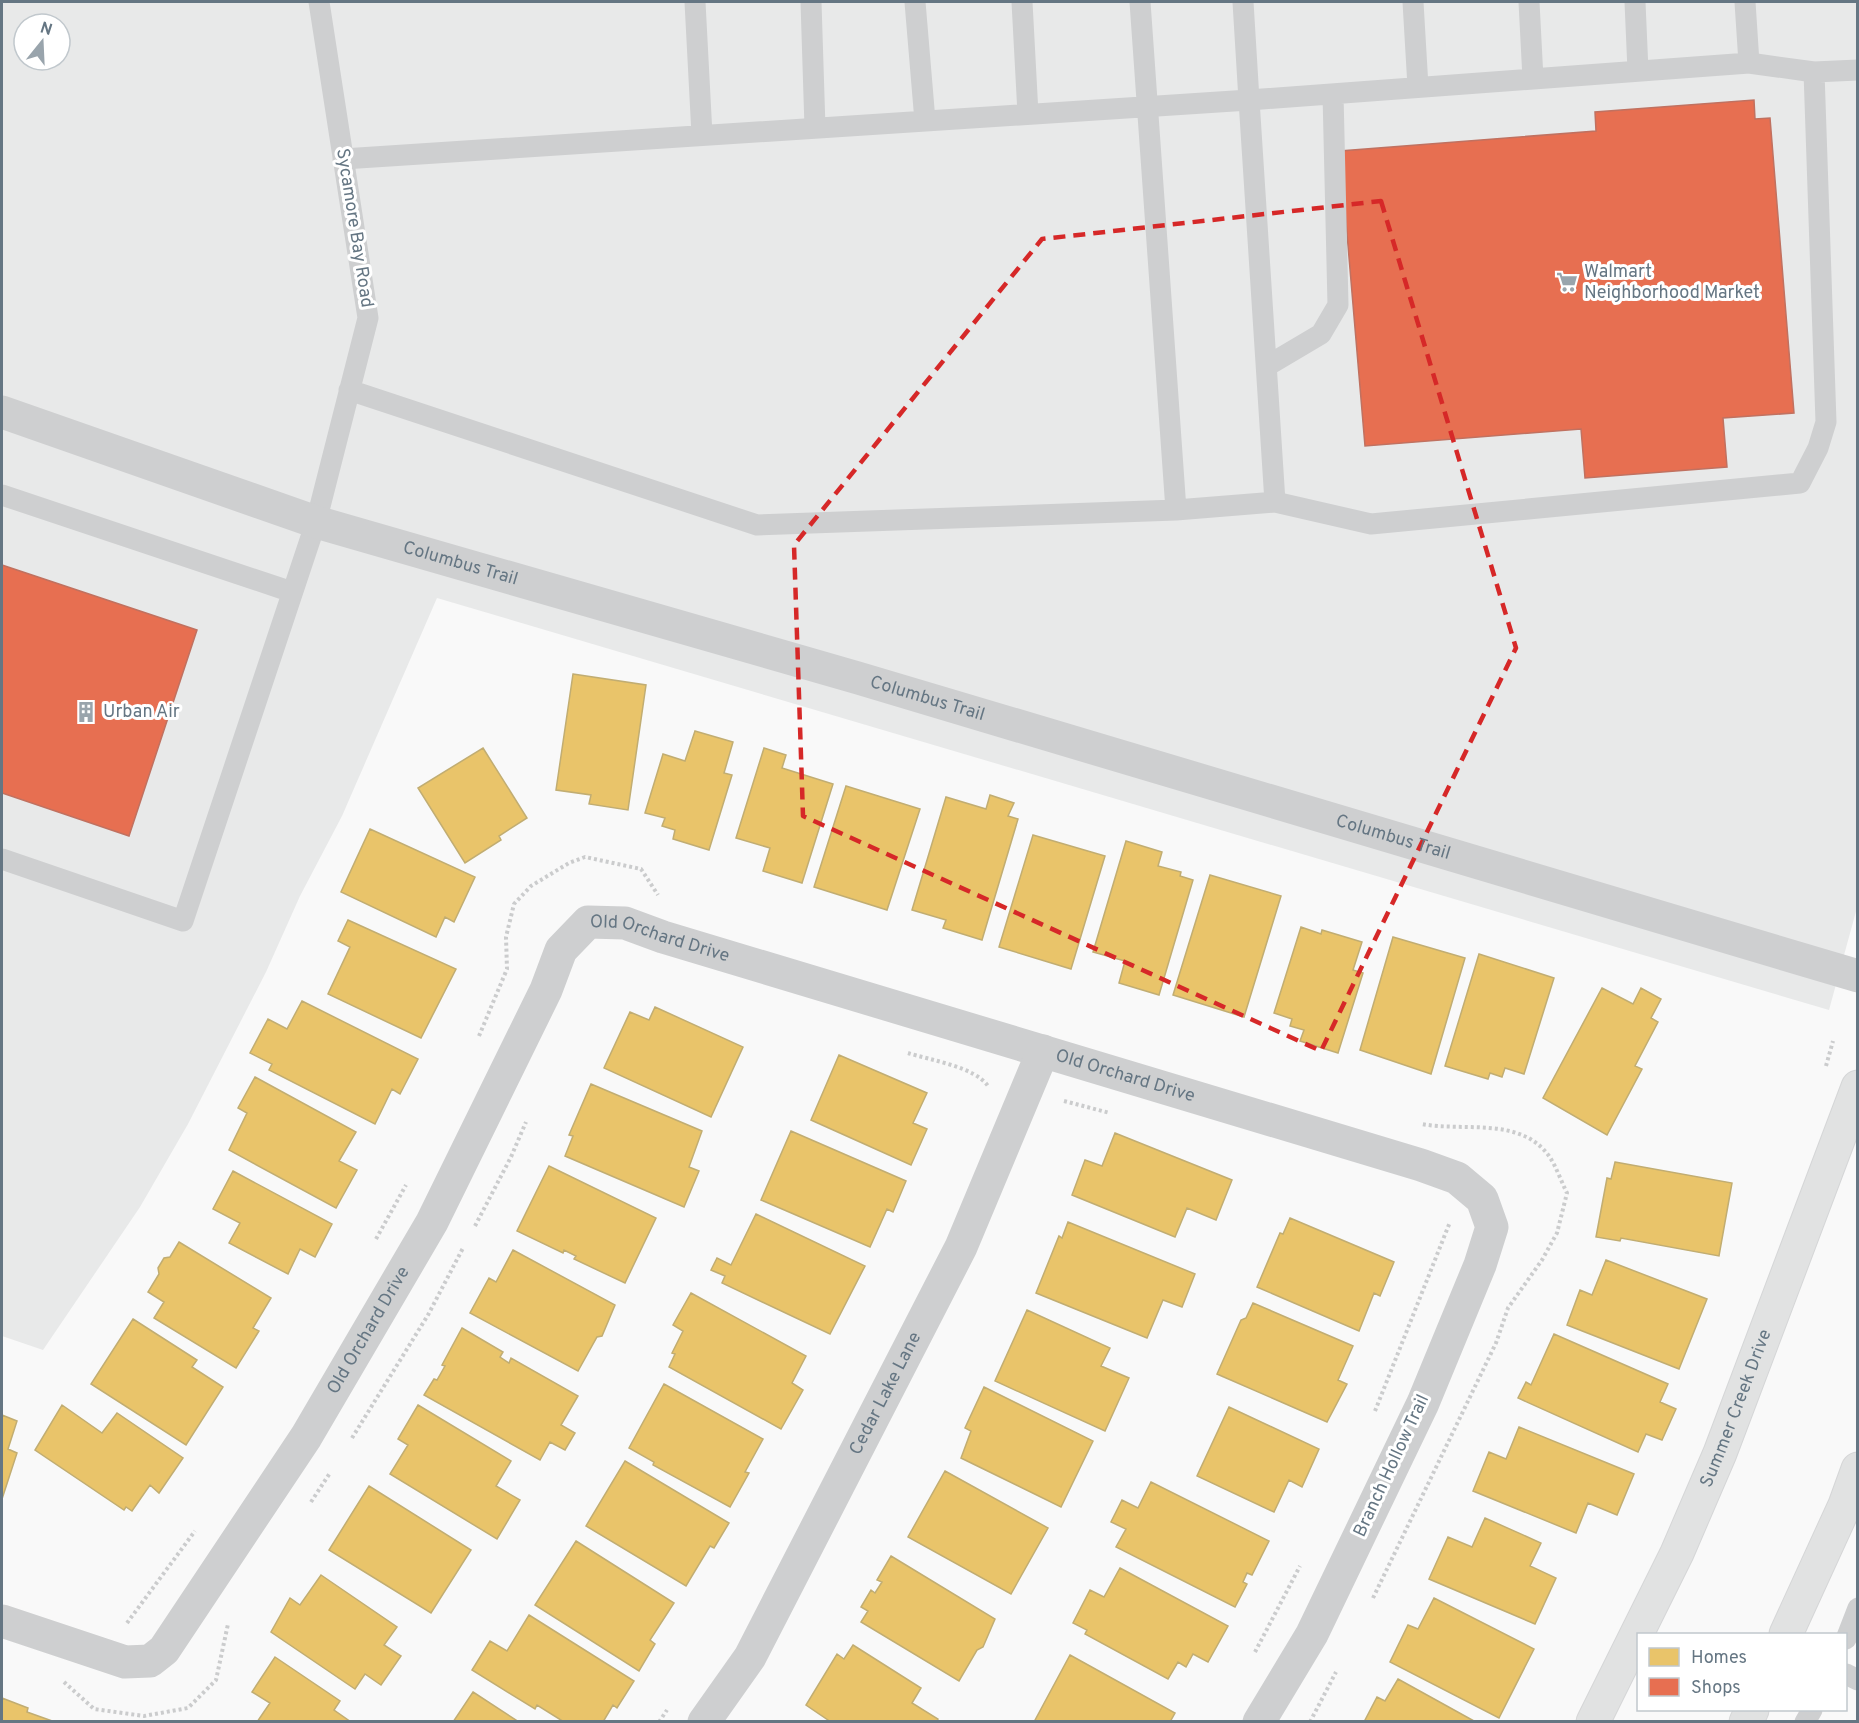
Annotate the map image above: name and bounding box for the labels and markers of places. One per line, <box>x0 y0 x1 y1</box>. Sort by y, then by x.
place label: Walmart Neighborhood Market <box>1584 261 1760 305</box>
supermarket icon: Walmart Neighborhood Market <box>1555 270 1579 294</box>
building icon: Urban Air <box>74 700 98 724</box>
place label: Urban Air <box>103 701 180 724</box>

